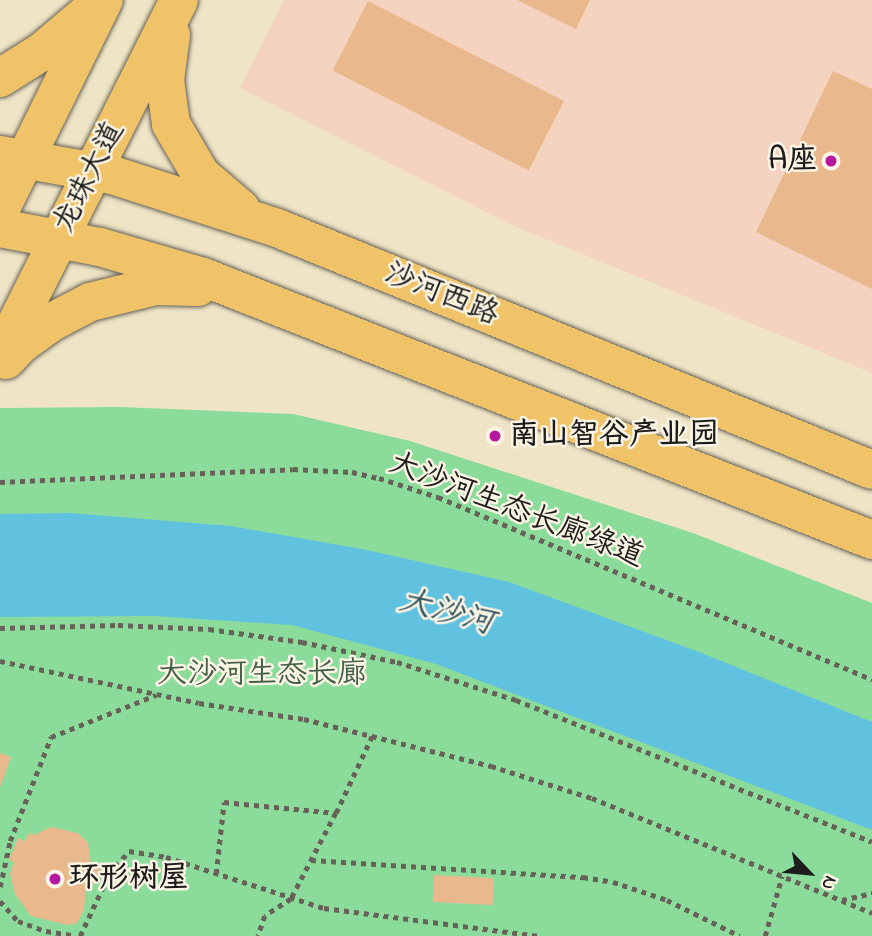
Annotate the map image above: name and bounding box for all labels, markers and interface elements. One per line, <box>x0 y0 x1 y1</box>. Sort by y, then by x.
street label: 龙珠大道 <box>47 116 133 240</box>
place label: A座 <box>769 143 817 179</box>
marker: A座 <box>823 153 839 169</box>
street label: 沙河西路 <box>379 256 503 334</box>
place label: 南山智谷产业园 <box>509 418 719 454</box>
marker: 南山智谷产业园 <box>487 428 503 444</box>
street label: 大沙河生态长廊绿道 <box>384 446 648 576</box>
water label: 大沙河 <box>395 583 497 645</box>
park label: 大沙河生态长廊 <box>157 657 367 693</box>
north arrow <box>774 838 844 908</box>
place label: 环形树屋 <box>69 861 189 897</box>
marker: 环形树屋 <box>47 871 63 887</box>
text: N <box>813 871 843 894</box>

